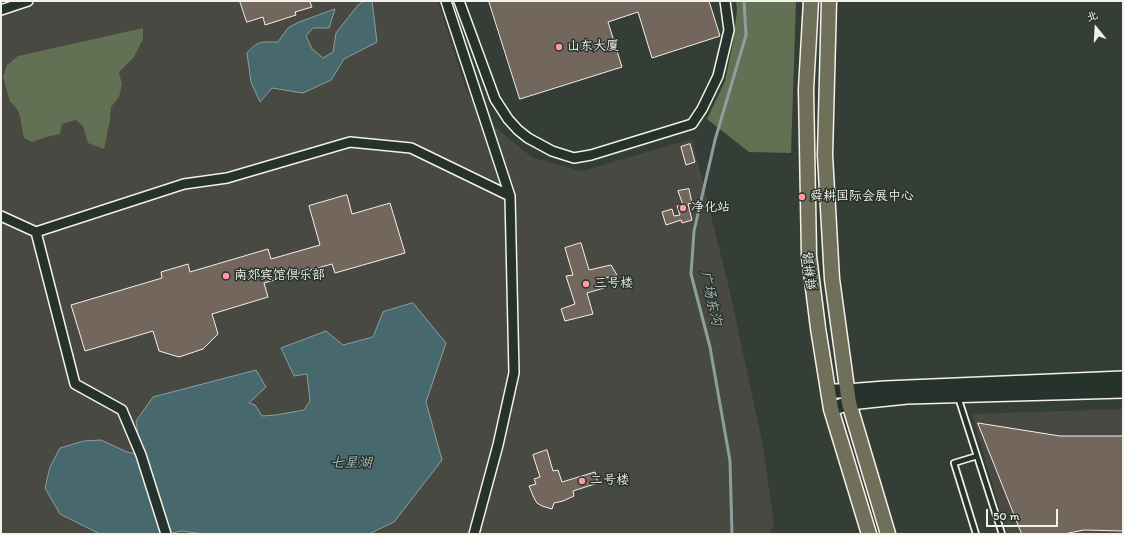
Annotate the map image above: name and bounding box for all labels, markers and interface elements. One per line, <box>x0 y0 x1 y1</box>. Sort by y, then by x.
north arrow <box>1076 8 1116 48</box>
text: 北 <box>1085 8 1099 24</box>
place label: 山东大厦 <box>567 39 619 55</box>
marker: 山东大厦 <box>554 42 564 52</box>
place label: 舜耕国际会展中心 <box>810 189 914 205</box>
marker: 舜耕国际会展中心 <box>797 192 807 202</box>
place label: 净化站 <box>691 200 730 216</box>
marker: 净化站 <box>678 203 688 213</box>
street label: 舜耕路 <box>801 251 821 291</box>
place label: 南郊宾馆俱乐部 <box>234 268 325 284</box>
water label: 广场东沟 <box>696 269 724 327</box>
marker: 南郊宾馆俱乐部 <box>221 271 231 281</box>
place label: 三号楼 <box>594 276 633 292</box>
marker: 三号楼 <box>581 279 591 289</box>
water label: 七星湖 <box>330 455 372 471</box>
place label: 二号楼 <box>590 473 629 489</box>
marker: 二号楼 <box>577 476 587 486</box>
scale bar <box>988 501 1060 527</box>
text: 50 m <box>993 509 1019 523</box>

